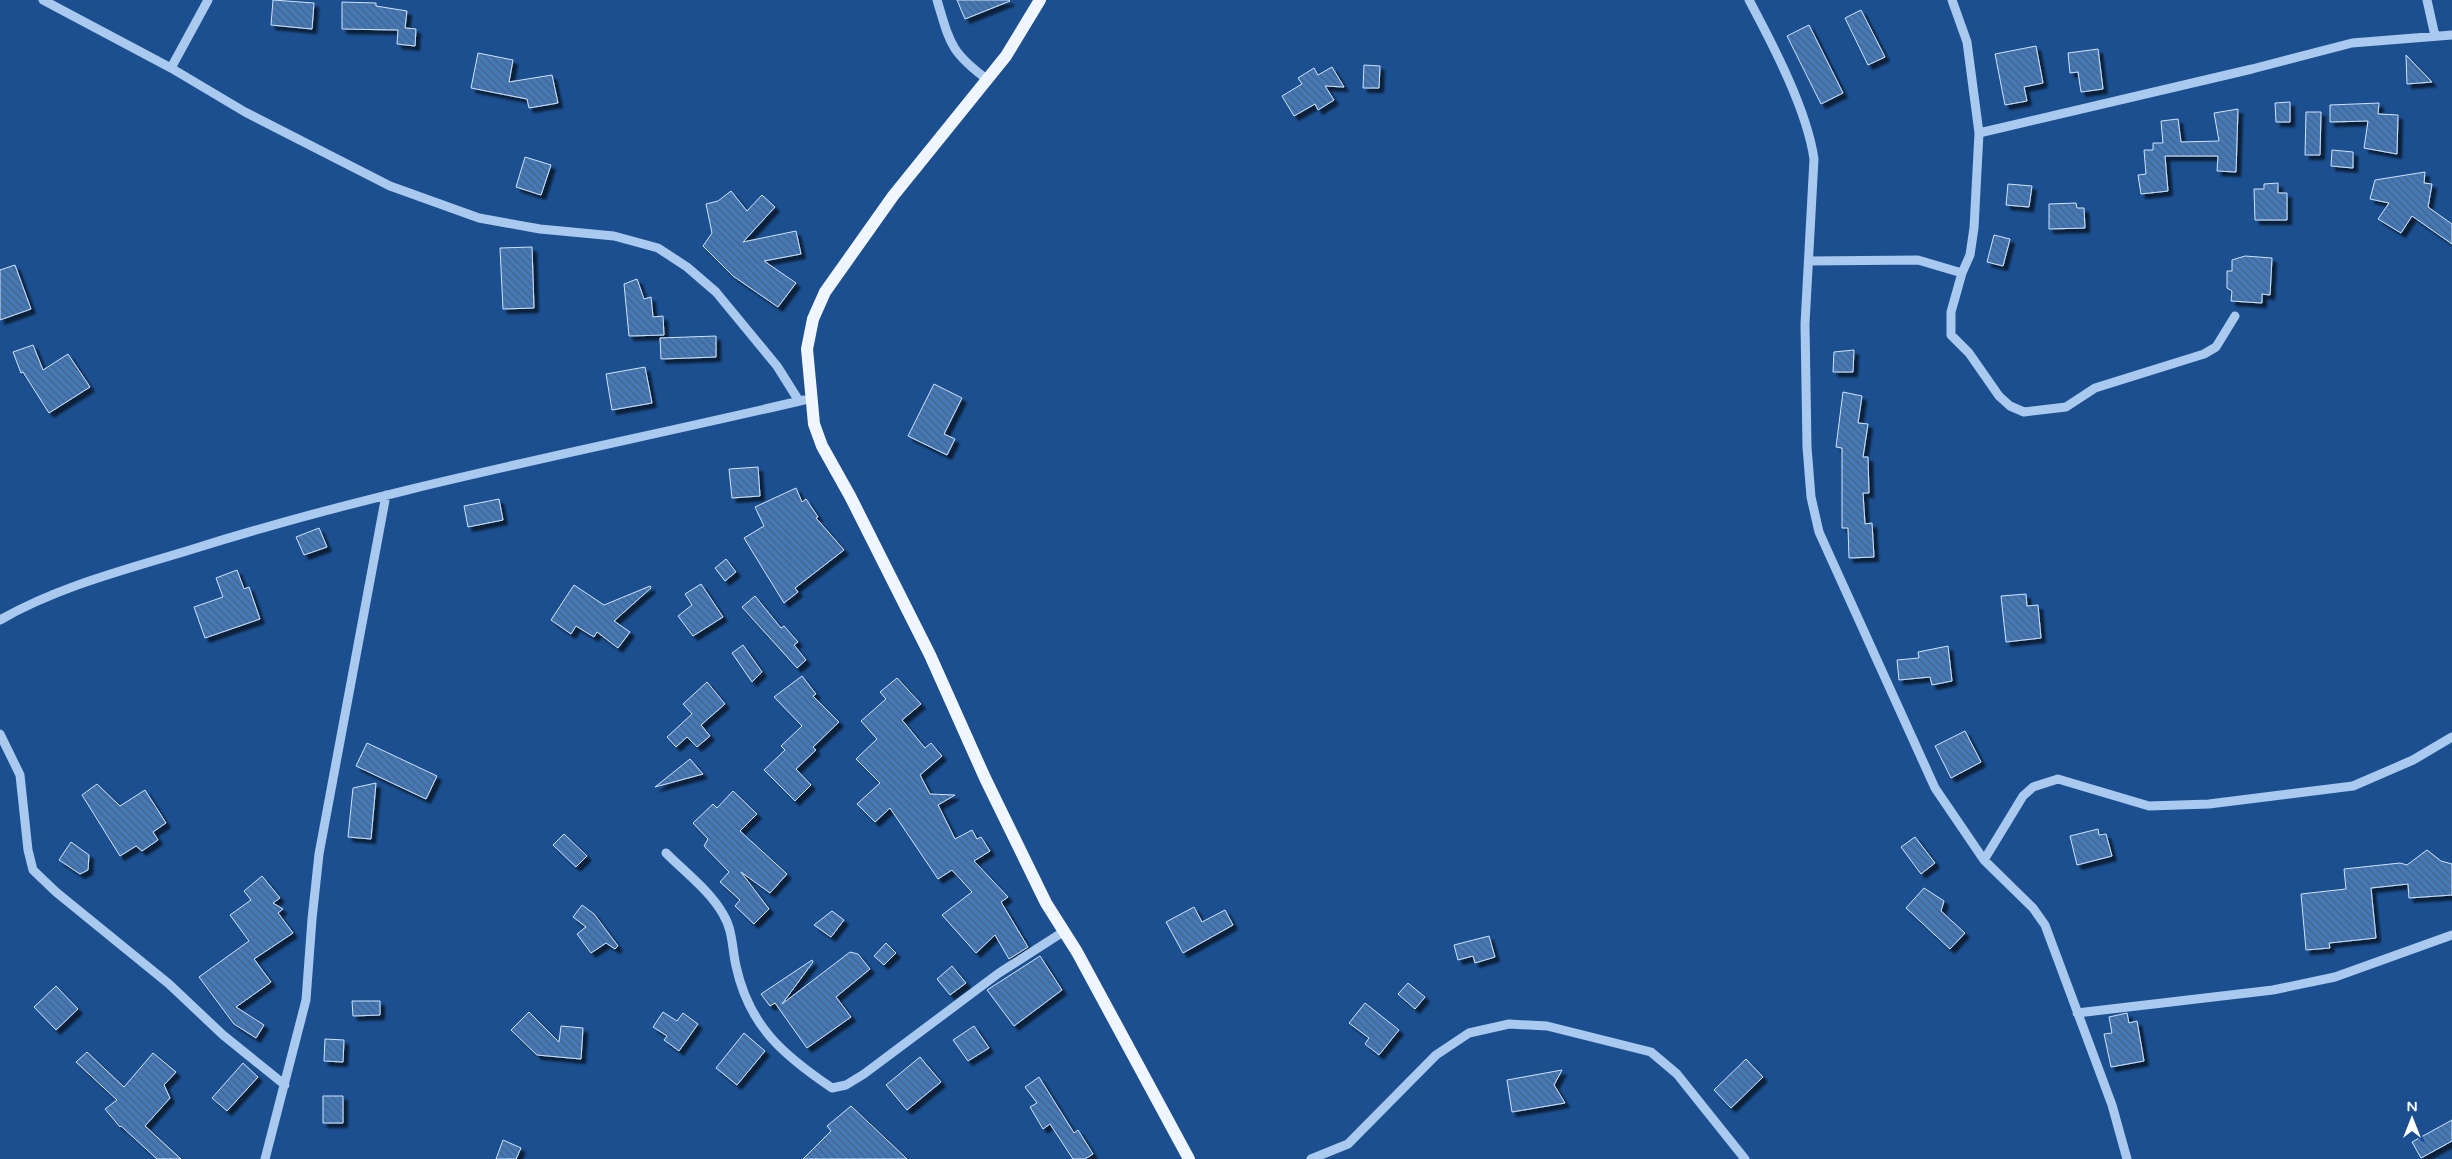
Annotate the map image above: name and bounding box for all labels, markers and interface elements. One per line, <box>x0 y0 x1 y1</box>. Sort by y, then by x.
north arrow <box>2387 1094 2437 1144</box>
text: N <box>2406 1098 2418 1115</box>

